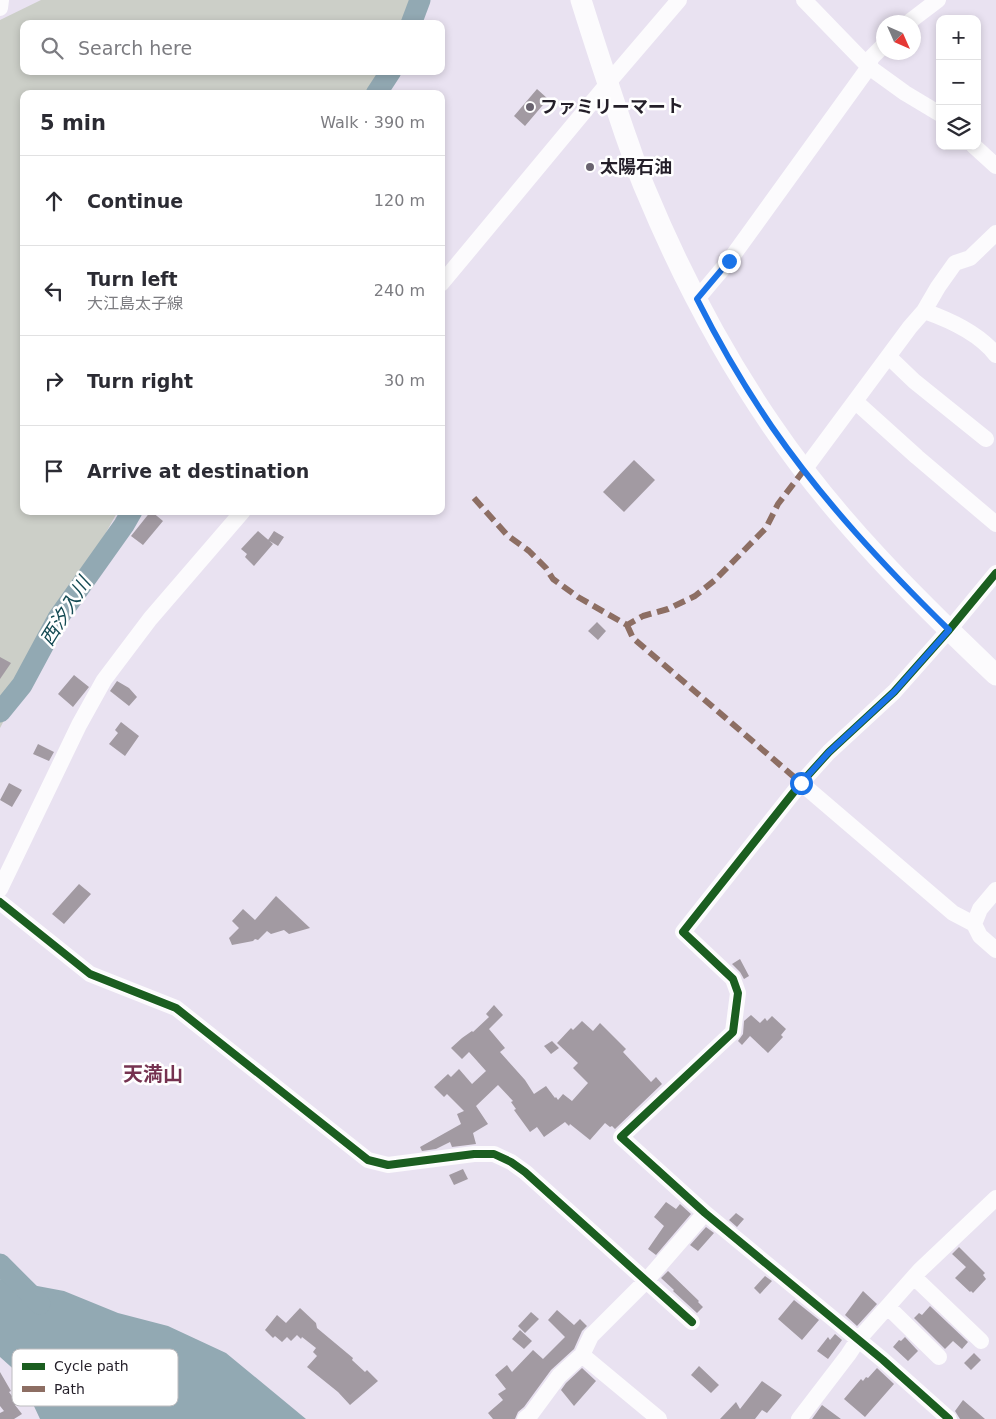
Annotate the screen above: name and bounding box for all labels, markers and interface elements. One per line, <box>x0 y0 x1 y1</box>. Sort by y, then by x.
north arrow <box>876 15 921 60</box>
map controls <box>936 15 981 150</box>
button: + <box>936 15 981 60</box>
search box <box>20 20 445 75</box>
icon: search <box>38 34 66 62</box>
text: Search here <box>78 37 192 59</box>
button: − <box>936 60 981 105</box>
place label: ファミリーマート <box>540 96 684 117</box>
marker: ファミリーマート <box>524 101 536 113</box>
button: layers <box>936 105 981 150</box>
text: 5 min <box>40 111 106 135</box>
text: Walk · 390 m <box>320 113 425 132</box>
place label: 太陽石油 <box>600 156 672 177</box>
marker: 太陽石油 <box>584 161 596 173</box>
icon: ahead <box>40 187 68 215</box>
text: Continue <box>87 190 183 212</box>
text: 120 m <box>374 191 425 210</box>
route end <box>718 250 741 273</box>
text: Turn left <box>87 268 178 290</box>
icon: left <box>40 277 68 305</box>
text: 240 m <box>374 281 425 300</box>
text: 大江島太子線 <box>87 294 183 313</box>
icon: right <box>40 367 68 395</box>
text: Turn right <box>87 370 193 392</box>
text: 30 m <box>384 371 425 390</box>
icon: arrive <box>40 457 68 485</box>
text: Arrive at destination <box>87 460 309 482</box>
water label: 西汐入川 <box>36 571 96 649</box>
route start <box>790 772 813 795</box>
district label: 天満山 <box>123 1062 183 1086</box>
legend <box>12 1349 178 1406</box>
text: Cycle path <box>54 1358 129 1374</box>
text: Path <box>54 1381 85 1397</box>

